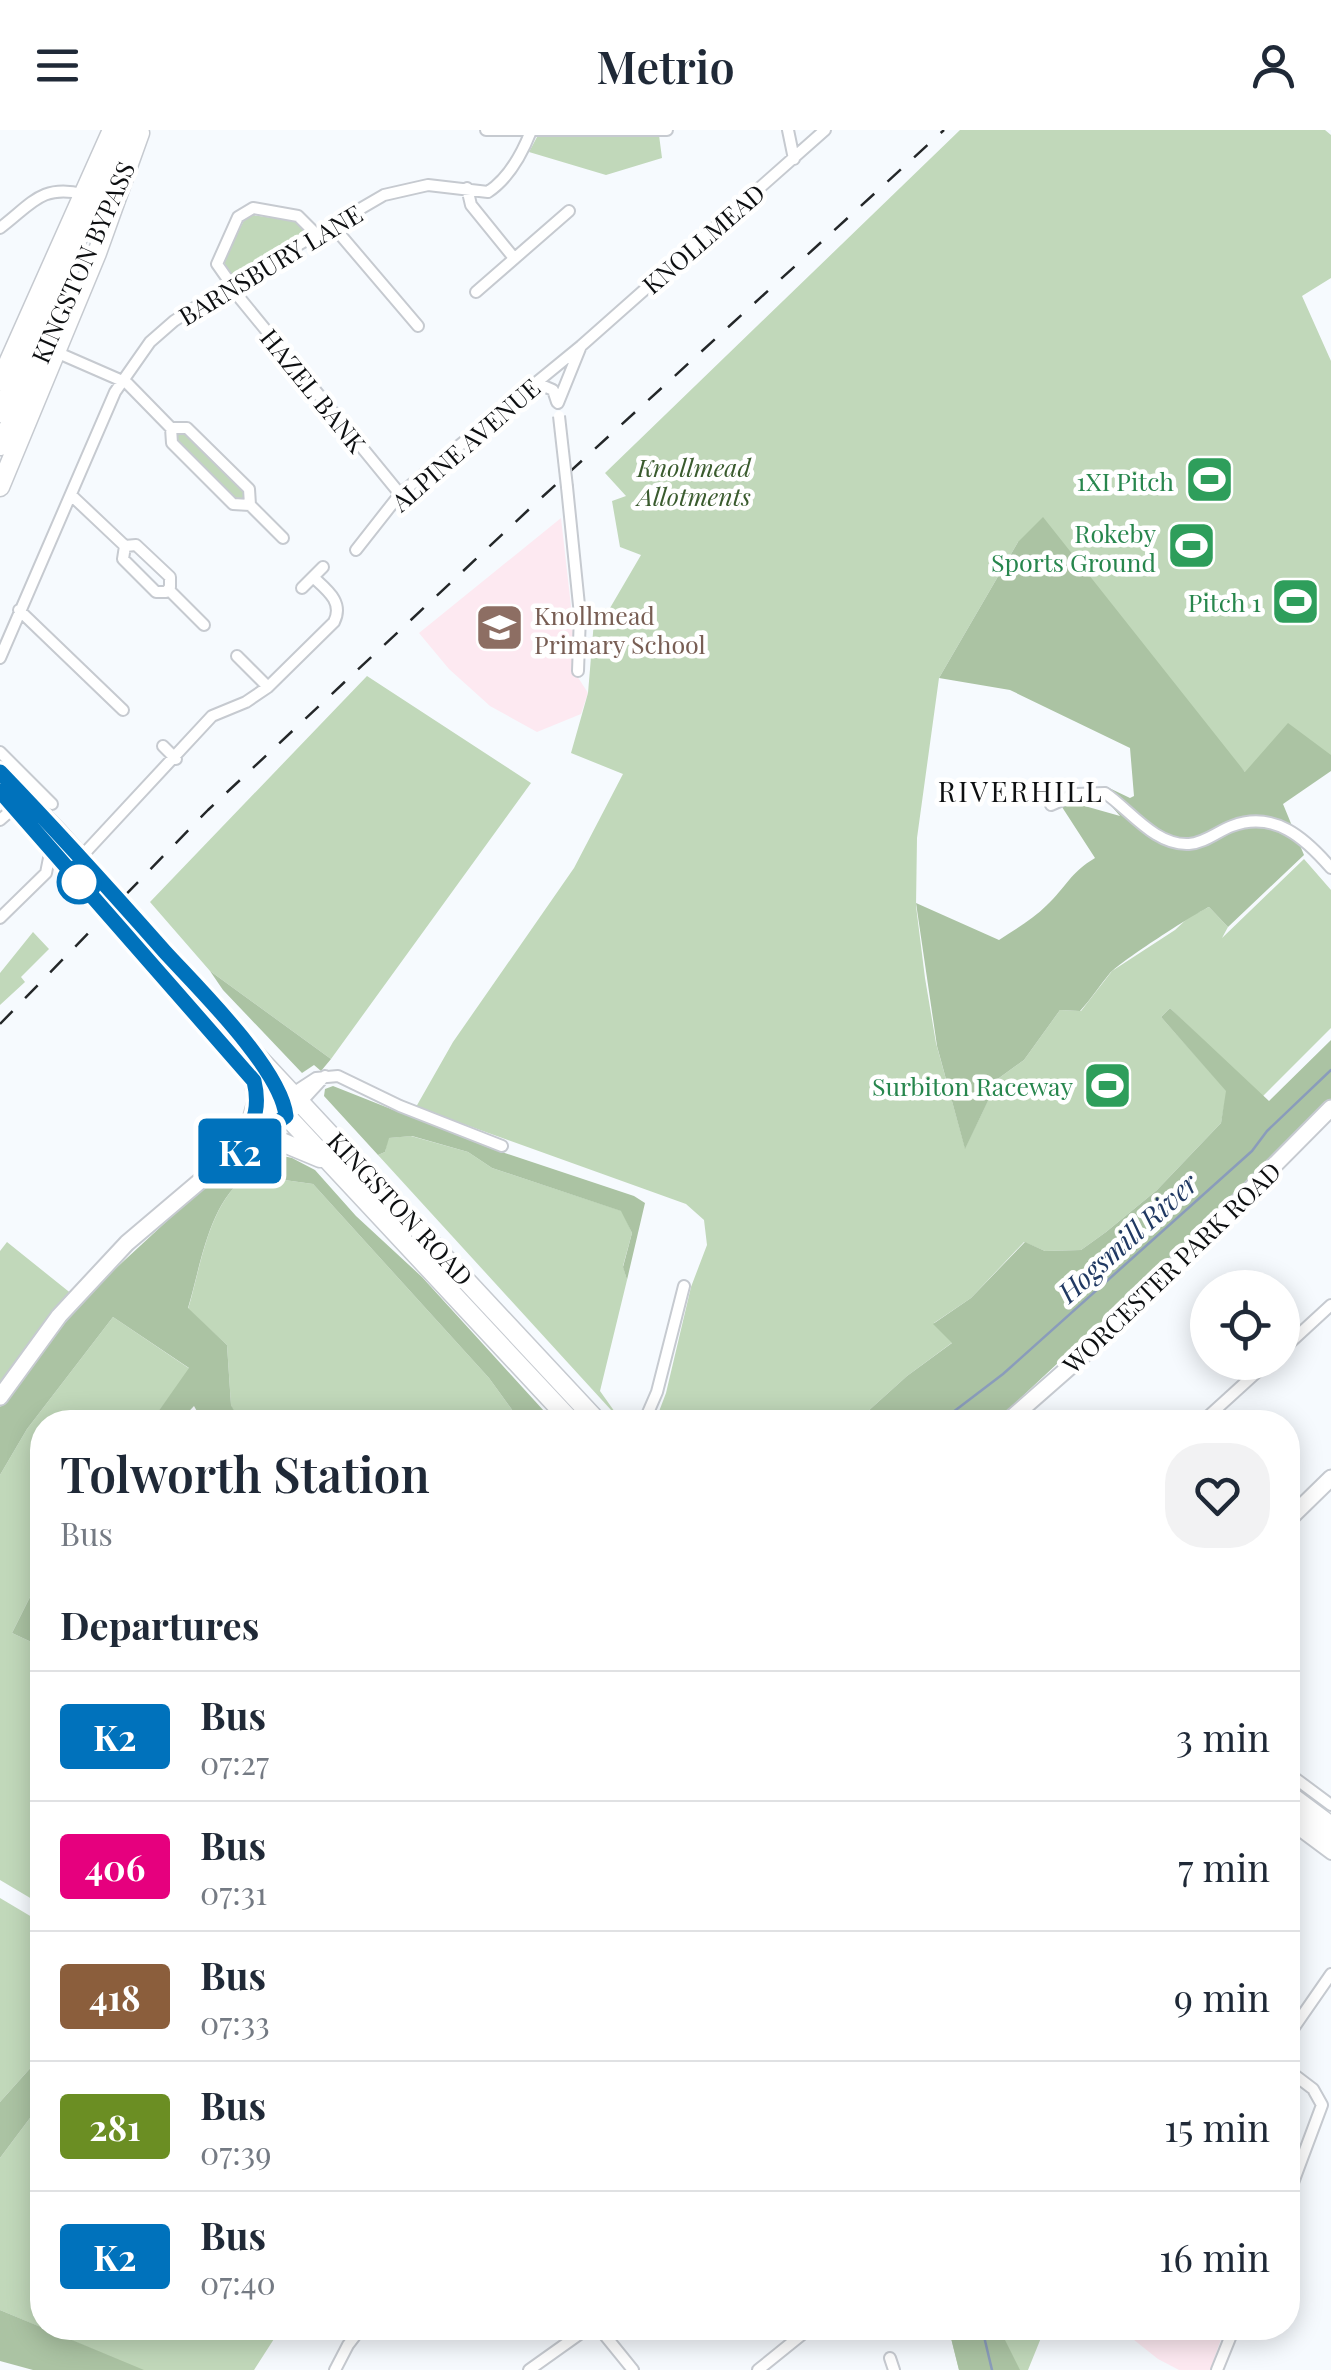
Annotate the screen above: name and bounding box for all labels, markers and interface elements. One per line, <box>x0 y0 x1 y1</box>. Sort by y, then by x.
text: Metrio <box>596 35 735 95</box>
icon: menu <box>30 38 85 93</box>
icon: person <box>1246 38 1301 93</box>
street label: KINGSTON BYPASS <box>23 156 141 368</box>
street label: KNOLLMEAD <box>635 176 771 300</box>
street label: BARNSBURY LANE <box>172 196 368 332</box>
street label: HAZEL BANK <box>254 321 375 459</box>
street label: ALPINE AVENUE <box>383 370 546 518</box>
park label: Knollmead Allotments <box>634 450 752 512</box>
sports icon: 1XI Pitch <box>1183 454 1235 506</box>
place label: 1XI Pitch <box>1077 464 1174 497</box>
place label: Rokeby Sports Ground <box>991 516 1156 578</box>
sports icon: Rokeby Sports Ground <box>1165 520 1217 572</box>
sports icon: Pitch 1 <box>1270 575 1322 627</box>
place label: Pitch 1 <box>1188 585 1261 618</box>
place label: Knollmead Primary School <box>534 598 706 660</box>
school or university icon: Knollmead Primary School <box>473 602 525 654</box>
district label: RIVERHILL <box>938 772 1104 809</box>
unlabelled marker <box>58 861 100 903</box>
sports icon: Surbiton Raceway <box>1082 1059 1134 1111</box>
place label: Surbiton Raceway <box>872 1069 1073 1102</box>
line badge: K2 <box>195 1118 285 1184</box>
street label: KINGSTON ROAD <box>321 1124 481 1292</box>
text: K2 <box>218 1128 262 1175</box>
street label: WORCESTER PARK ROAD <box>1054 1154 1287 1381</box>
water label: Hogsmill River <box>1048 1164 1206 1310</box>
map controls <box>1190 1270 1300 1380</box>
button: locate <box>1190 1270 1300 1380</box>
text: Tolworth Station <box>60 1441 430 1505</box>
button: heart <box>1165 1443 1270 1548</box>
text: Bus <box>60 1511 113 1554</box>
text: Departures <box>60 1599 259 1650</box>
text: Bus <box>200 1689 266 1740</box>
text: 3 min <box>1176 1711 1270 1762</box>
text: K2 <box>93 1713 137 1760</box>
text: 07:27 <box>200 1740 269 1783</box>
text: Bus <box>200 1819 266 1870</box>
text: 7 min <box>1178 1841 1270 1892</box>
text: 406 <box>85 1843 145 1890</box>
text: 07:31 <box>200 1870 267 1913</box>
text: Bus <box>200 1949 266 2000</box>
text: 9 min <box>1174 1971 1270 2022</box>
text: 418 <box>89 1973 141 2020</box>
text: 07:33 <box>200 2000 270 2043</box>
text: Bus <box>200 2079 266 2130</box>
text: 15 min <box>1164 2101 1270 2152</box>
text: 281 <box>89 2103 141 2150</box>
text: 07:39 <box>200 2130 271 2173</box>
text: Bus <box>200 2209 266 2260</box>
text: 16 min <box>1159 2231 1270 2282</box>
text: K2 <box>93 2233 137 2280</box>
text: 07:40 <box>200 2260 276 2303</box>

